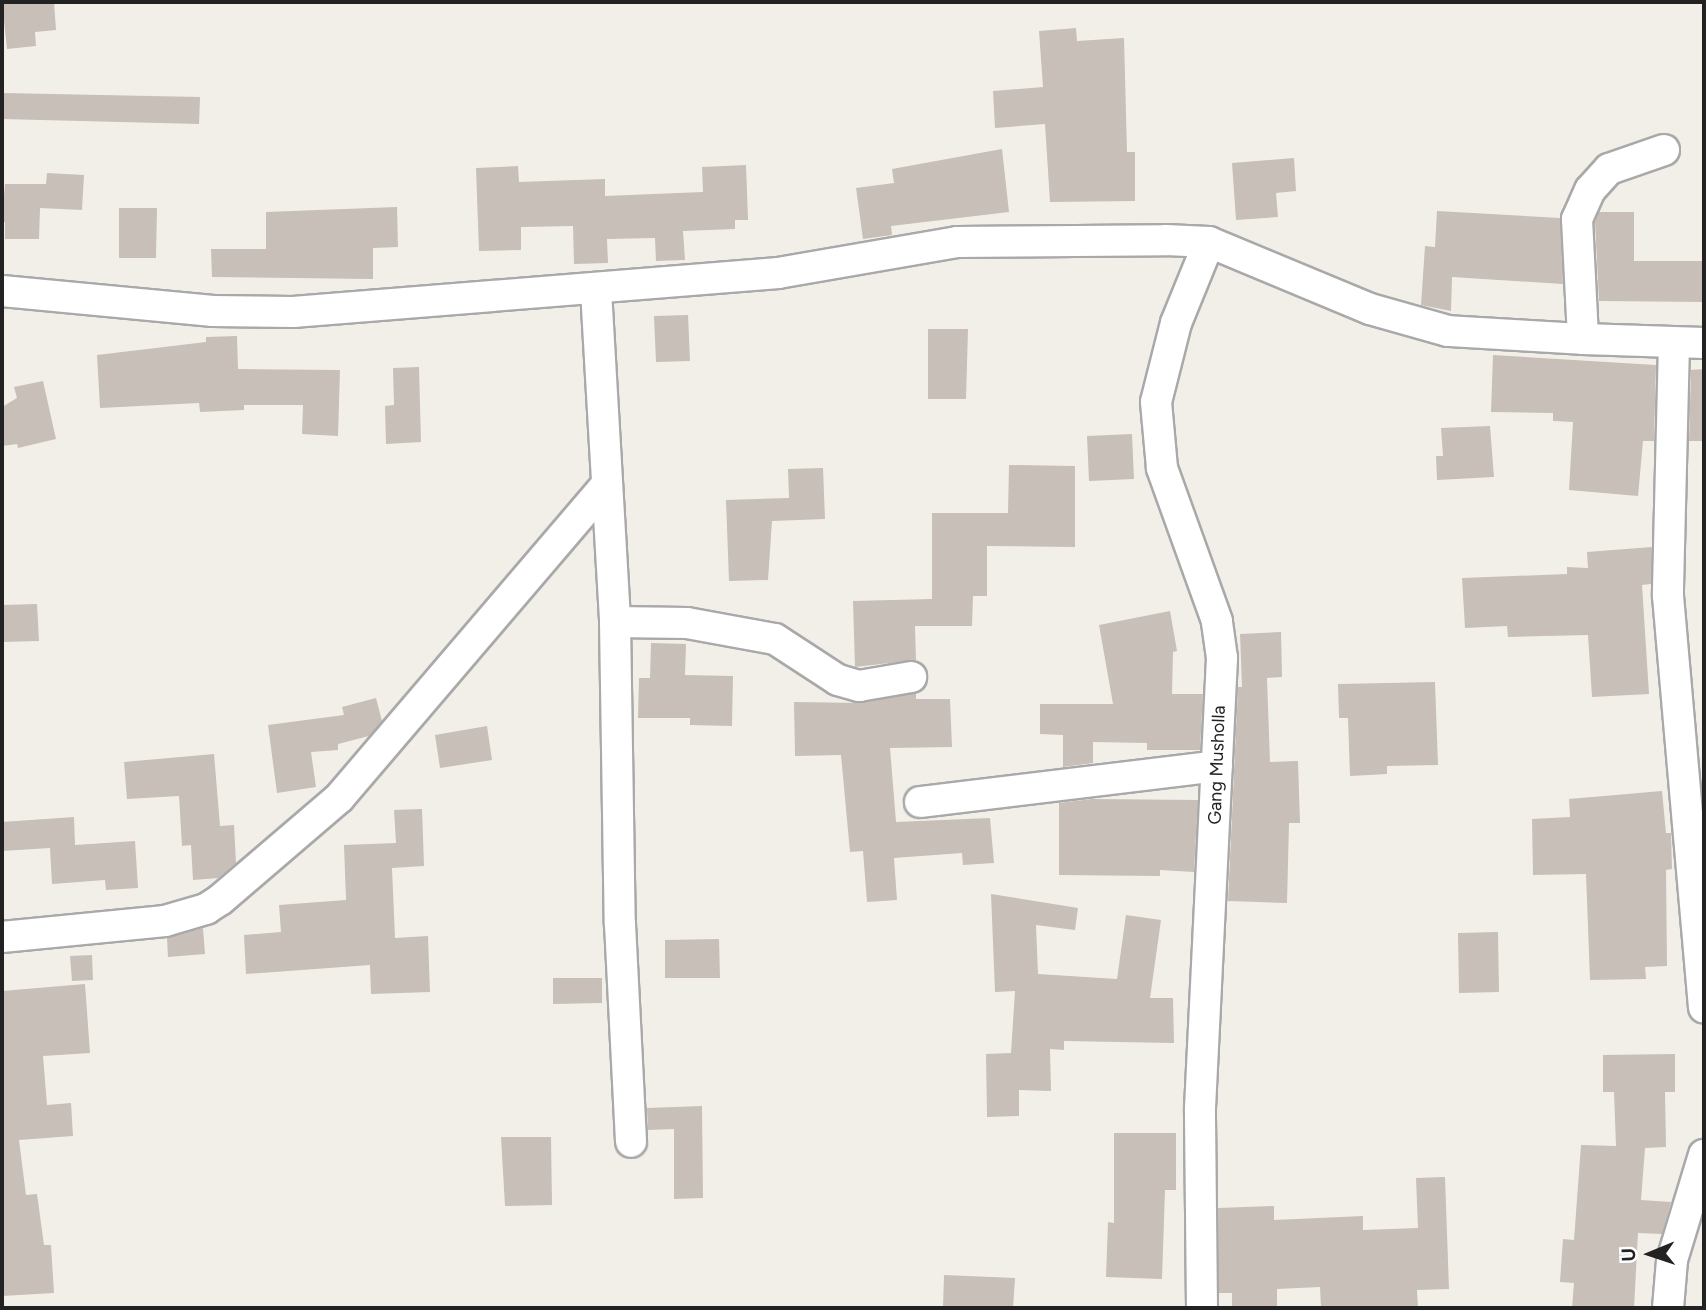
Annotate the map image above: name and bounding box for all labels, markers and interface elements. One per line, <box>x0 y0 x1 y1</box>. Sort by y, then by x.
street label: Gang Musholla <box>1204 705 1230 825</box>
north arrow <box>1615 1219 1685 1289</box>
text: U <box>1617 1248 1640 1262</box>

